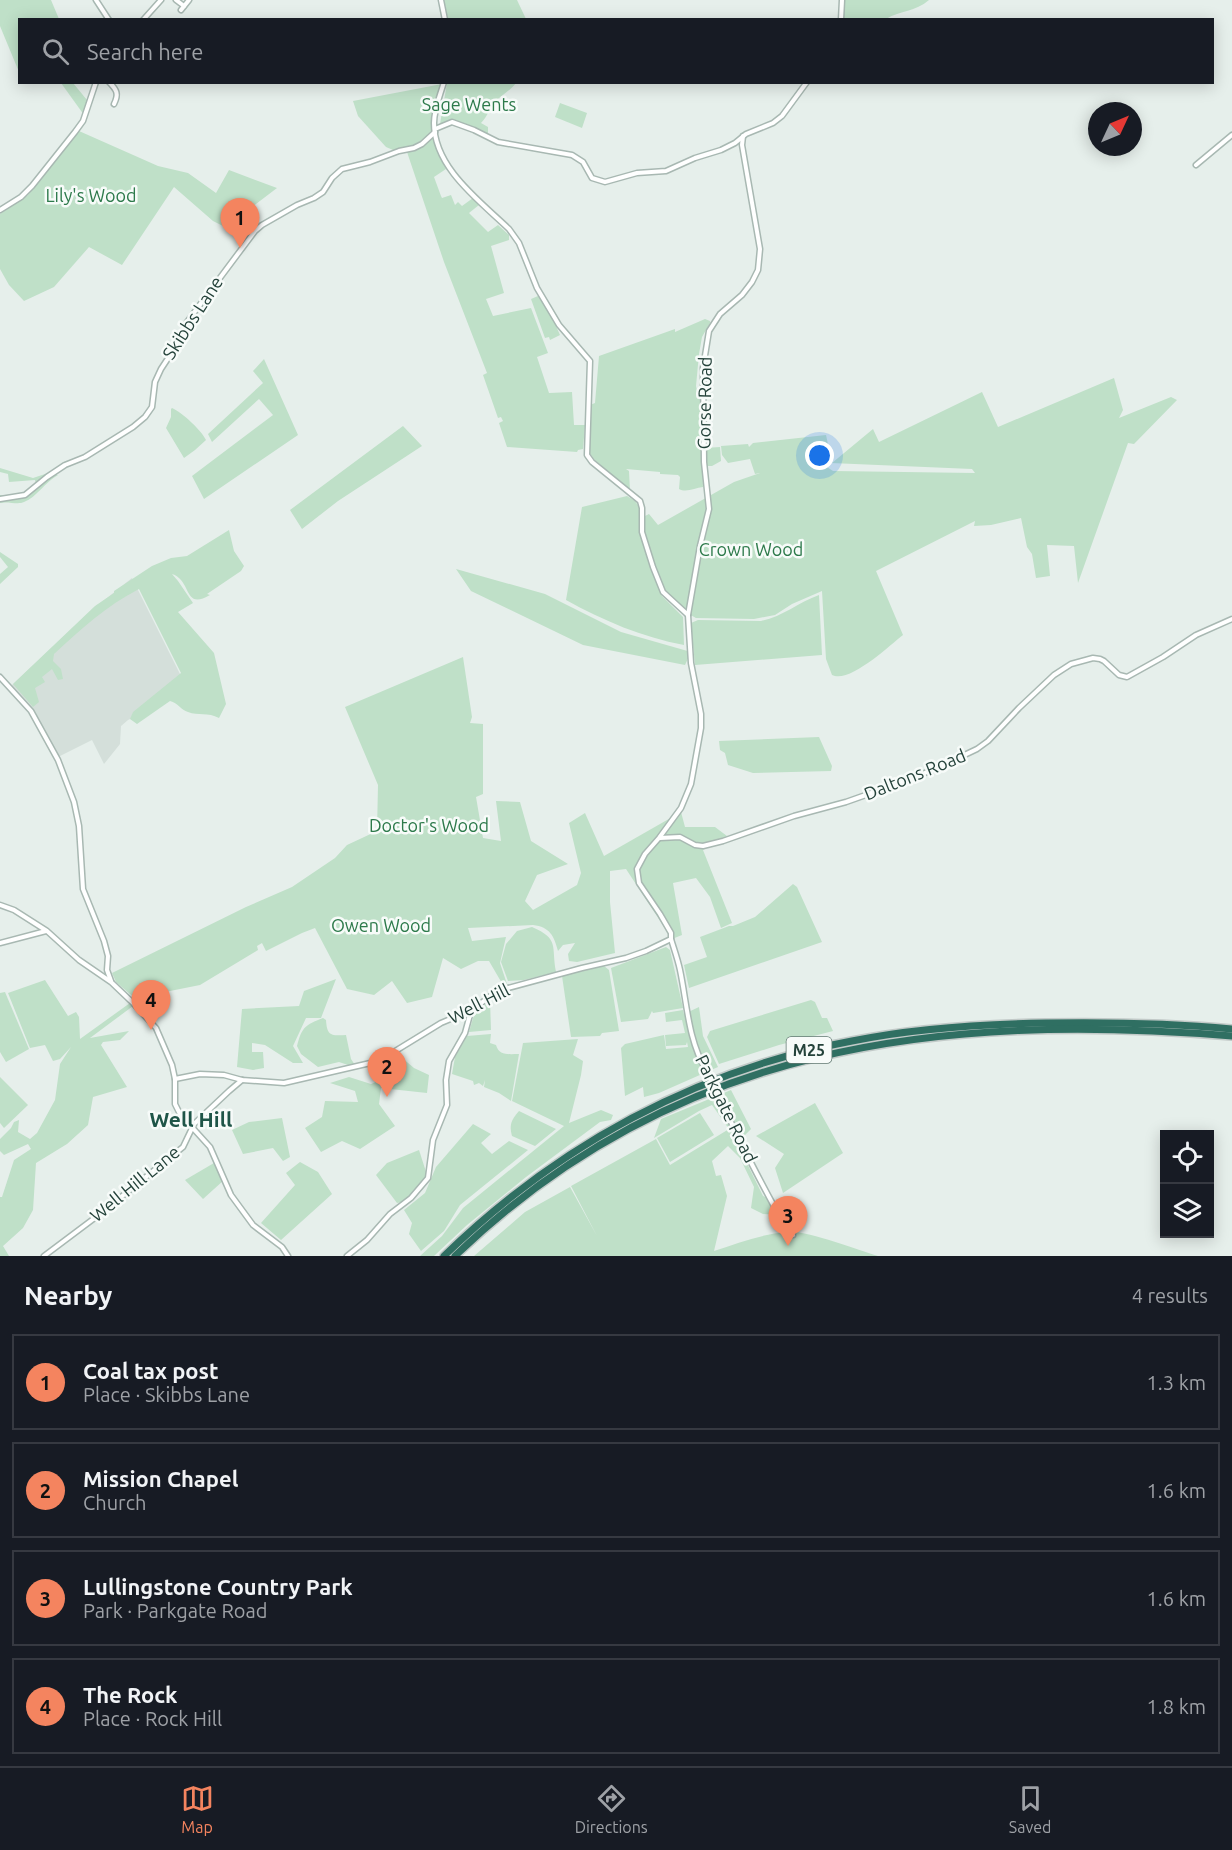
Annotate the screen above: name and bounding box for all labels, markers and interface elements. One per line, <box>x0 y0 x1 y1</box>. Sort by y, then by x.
search box <box>18 18 1214 84</box>
icon: search <box>39 35 72 68</box>
text: Search here <box>87 39 203 64</box>
park label: Sage Wents <box>422 94 516 114</box>
north arrow <box>1088 102 1142 156</box>
park label: Lily's Wood <box>45 185 137 205</box>
pin: 1 <box>220 198 260 248</box>
street label: Skibbs Lane <box>158 272 226 363</box>
street label: Gorse Road <box>693 356 715 449</box>
your location <box>805 441 834 470</box>
park label: Crown Wood <box>699 539 803 559</box>
street label: Daltons Road <box>861 745 968 804</box>
park label: Doctor's Wood <box>369 815 489 835</box>
park label: Owen Wood <box>331 915 431 935</box>
street label: Well Hill <box>444 979 513 1027</box>
pin: 4 <box>132 980 170 1030</box>
road number: M25 <box>786 1037 832 1063</box>
pin: 2 <box>368 1048 406 1097</box>
street label: Parkgate Road <box>692 1051 762 1166</box>
district label: Well Hill <box>150 1107 232 1131</box>
map controls <box>1160 1130 1214 1238</box>
button: locate <box>1160 1130 1214 1184</box>
street label: Well Hill Lane <box>86 1141 183 1225</box>
button: layers <box>1160 1184 1214 1238</box>
pin: 3 <box>768 1196 808 1246</box>
text: Nearby <box>24 1281 112 1310</box>
text: 4 results <box>1132 1284 1208 1307</box>
text: Coal tax post <box>83 1358 218 1383</box>
text: 1 <box>40 1371 51 1394</box>
text: 1.3 km <box>1147 1371 1206 1394</box>
text: Place · Skibbs Lane <box>83 1383 250 1406</box>
text: Mission Chapel <box>83 1466 238 1491</box>
text: 2 <box>40 1479 51 1502</box>
text: 1.6 km <box>1147 1479 1206 1502</box>
text: Church <box>83 1491 146 1514</box>
text: Lullingstone Country Park <box>83 1574 353 1599</box>
text: 3 <box>40 1587 51 1610</box>
text: 1.6 km <box>1147 1587 1206 1610</box>
text: Park · Parkgate Road <box>83 1599 267 1622</box>
text: The Rock <box>83 1682 177 1707</box>
text: 4 <box>40 1695 51 1718</box>
text: 1.8 km <box>1147 1695 1206 1718</box>
text: Place · Rock Hill <box>83 1707 222 1730</box>
tab: Map <box>181 1782 214 1836</box>
tab: Directions <box>575 1782 648 1836</box>
tab: Saved <box>1009 1782 1051 1836</box>

